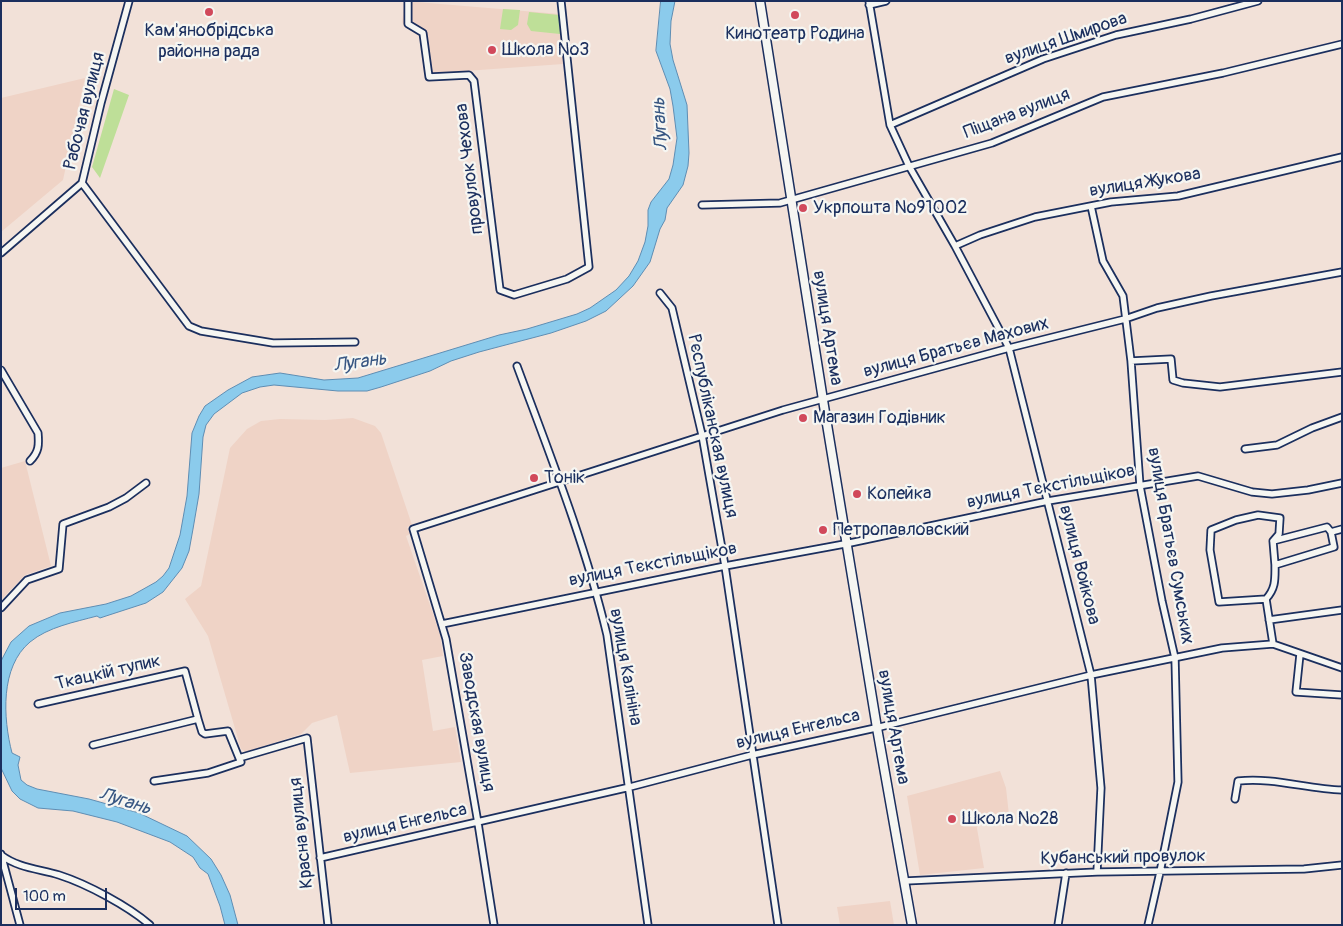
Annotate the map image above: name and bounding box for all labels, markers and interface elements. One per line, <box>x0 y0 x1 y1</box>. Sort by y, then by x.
marker: Кам'янобрідська районна рада <box>203 6 215 18</box>
street label: вулиця Шмирова <box>1002 8 1130 70</box>
marker: Кинотеатр Родина <box>789 9 801 21</box>
place label: Кам'янобрідська районна рада <box>144 20 274 62</box>
place label: Кинотеатр Родина <box>725 23 865 45</box>
place label: Школа №3 <box>502 39 589 61</box>
marker: Школа №3 <box>486 44 498 56</box>
street label: Рабочая вулиця <box>60 50 110 172</box>
street label: Піщана вулиця <box>961 84 1073 144</box>
water label: Лугань <box>648 97 674 151</box>
street label: провулок Чехова <box>451 102 489 236</box>
street label: вулиця Жукова <box>1088 164 1202 202</box>
place label: Укрпошта №91002 <box>813 197 967 219</box>
marker: Укрпошта №91002 <box>797 202 809 214</box>
street label: вулиця Артема <box>807 269 847 387</box>
street label: вулиця Братьєв Махових <box>861 313 1051 383</box>
street label: Рєспубліканская вулиця <box>682 332 742 520</box>
water label: Лугань <box>332 348 388 378</box>
place label: Магазин Годівник <box>813 407 946 429</box>
marker: Магазин Годівник <box>797 412 809 424</box>
street label: вулиця Братьєв Сумських <box>1142 446 1198 646</box>
street label: вулиця Тєкстільщіков <box>965 460 1137 514</box>
place label: Тонік <box>544 467 585 489</box>
marker: Тонік <box>528 472 540 484</box>
place label: Копейка <box>867 483 931 505</box>
marker: Копейка <box>851 488 863 500</box>
street label: вулиця Войкова <box>1054 503 1104 627</box>
place label: Петропавловский <box>833 519 969 541</box>
marker: Петропавловский <box>817 524 829 536</box>
street label: вулиця Тєкстільщіков <box>567 538 739 592</box>
street label: вулиця Калініна <box>604 607 646 727</box>
street label: Ткацкій тупик <box>53 650 163 696</box>
street label: Заводская вулиця <box>453 650 499 794</box>
street label: вулиця Артема <box>872 668 914 786</box>
street label: вулиця Енгельса <box>734 705 862 755</box>
street label: Красна вулиця <box>285 776 319 890</box>
water label: Лугань <box>96 783 154 821</box>
street label: вулиця Енгельса <box>341 799 469 849</box>
place label: Школа №28 <box>962 808 1058 830</box>
marker: Школа №28 <box>946 813 958 825</box>
street label: Кубанський провулок <box>1040 846 1206 870</box>
scale bar <box>18 878 110 910</box>
text: 100 m <box>23 887 66 906</box>

